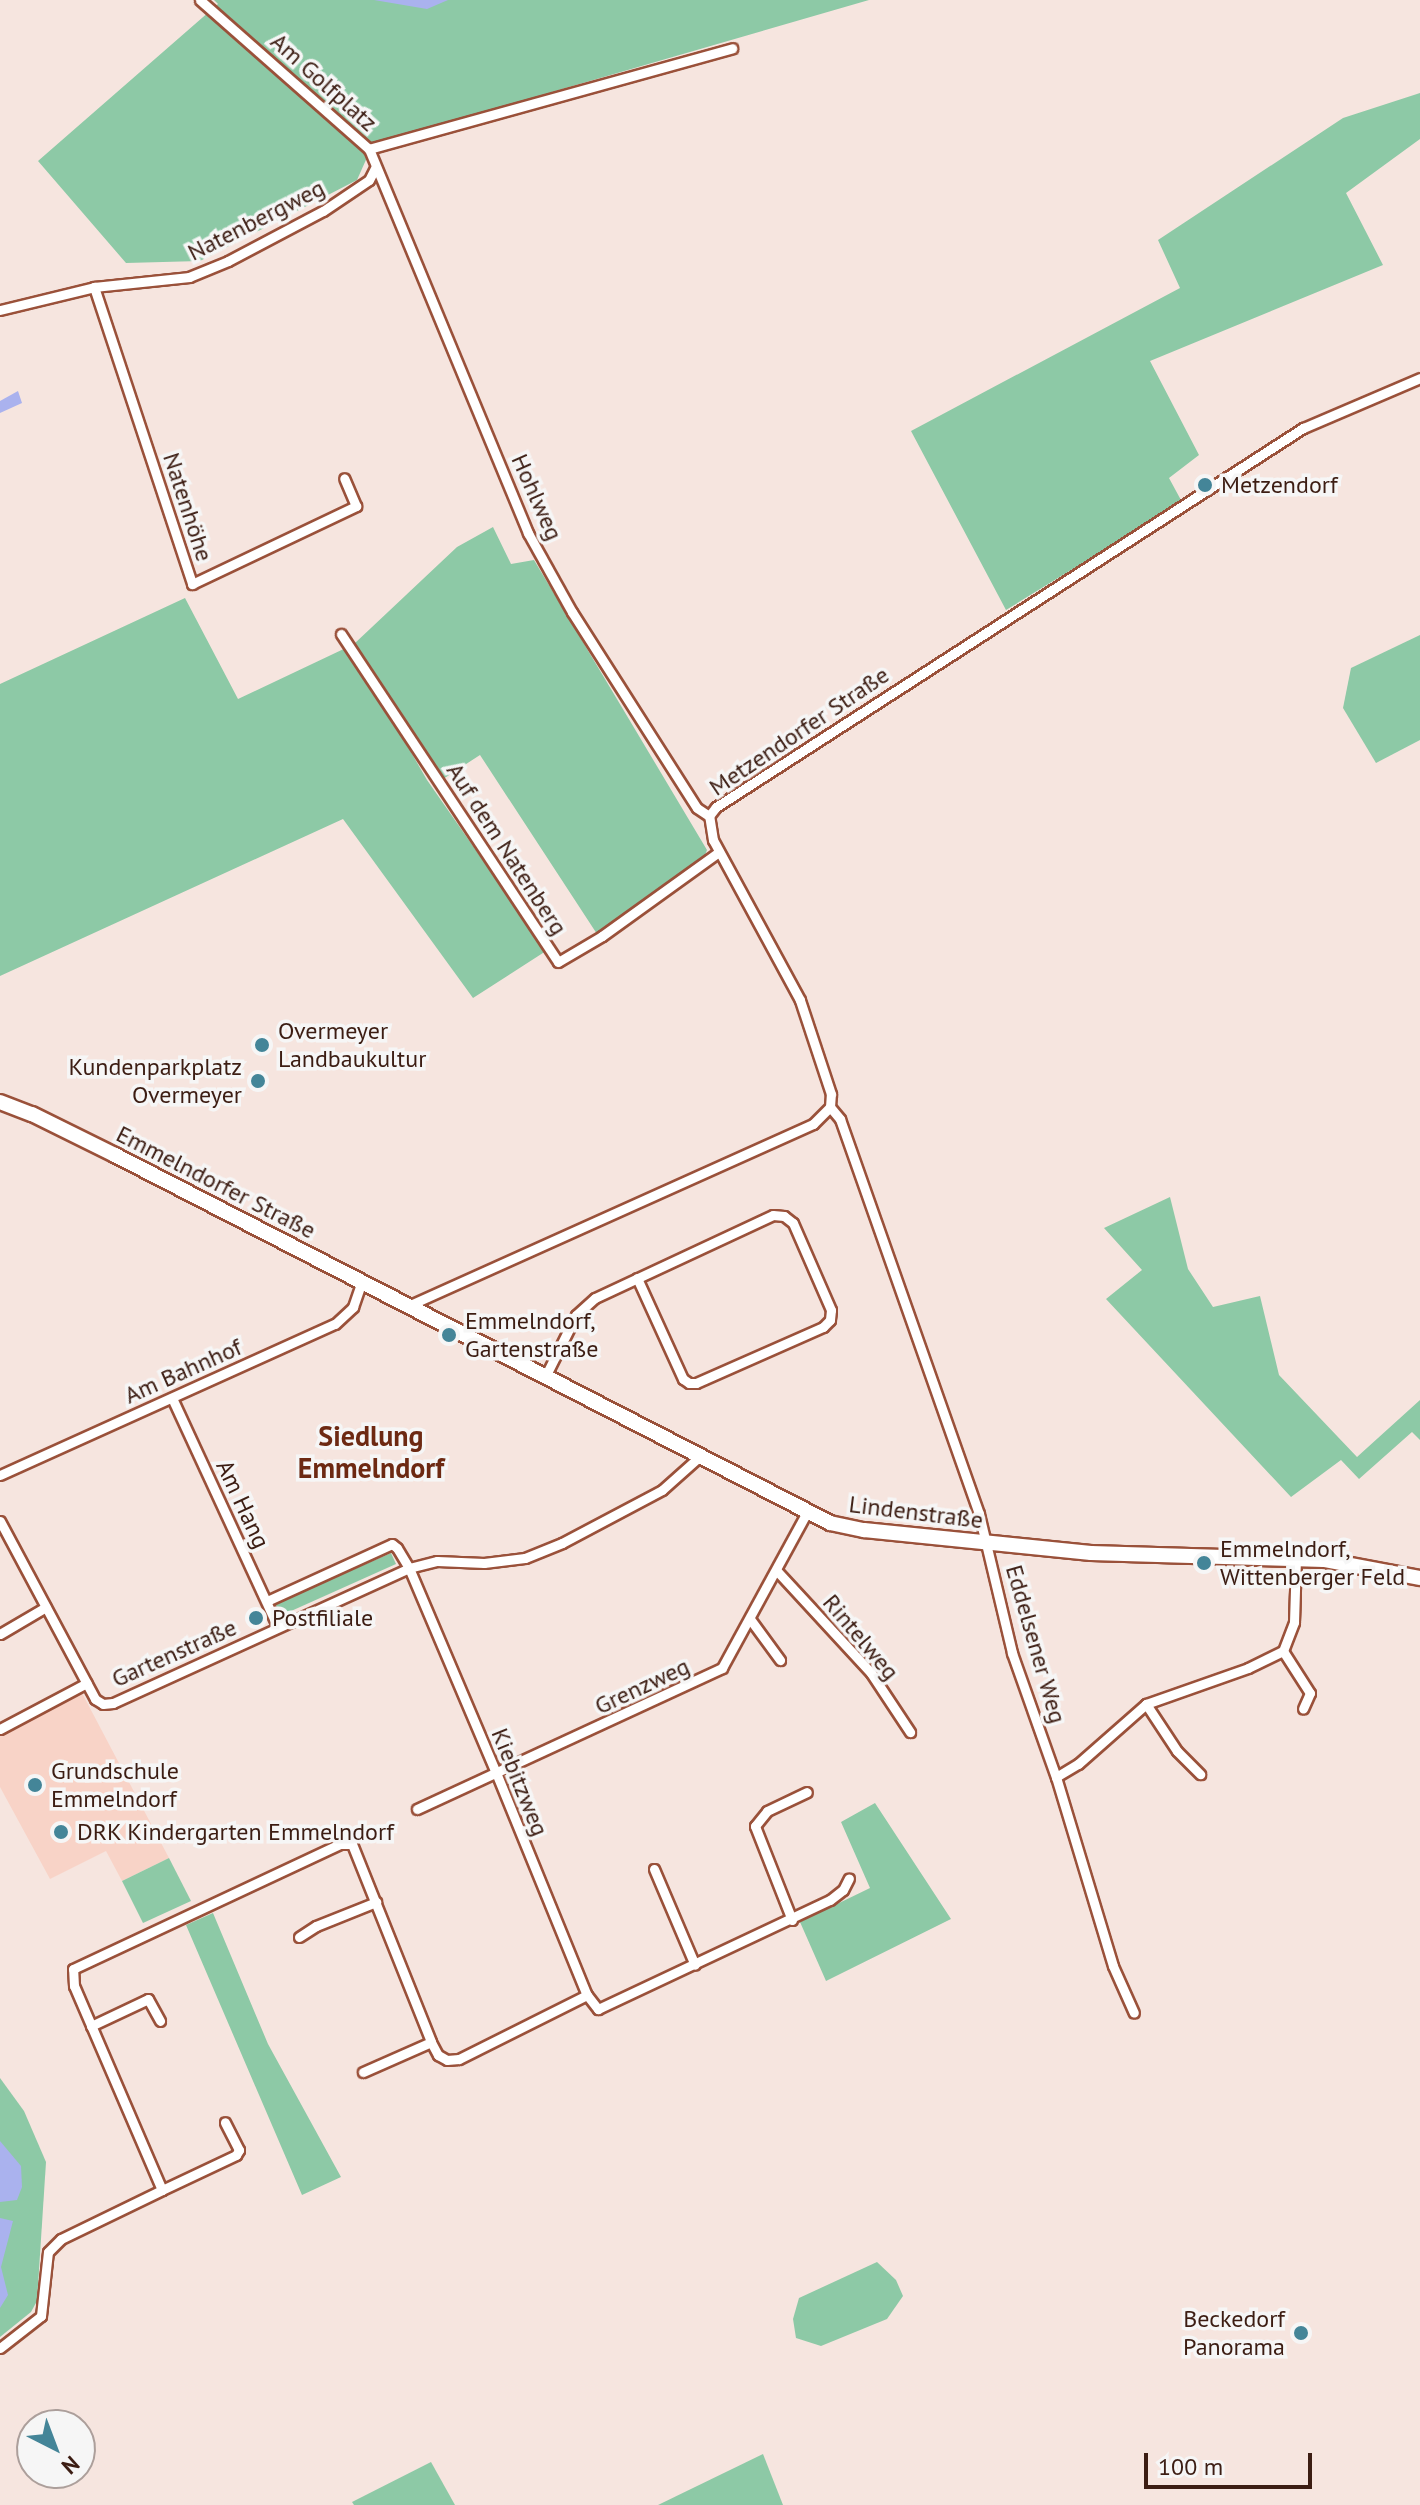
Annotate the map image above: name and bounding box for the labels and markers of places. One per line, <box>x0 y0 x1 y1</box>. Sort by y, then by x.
place label: Metzendorf <box>1221 471 1338 499</box>
marker: Metzendorf <box>1196 476 1214 494</box>
place label: Overmeyer Landbaukultur <box>278 1017 426 1073</box>
marker: Overmeyer Landbaukultur <box>253 1036 271 1054</box>
place label: Kundenparkplatz Overmeyer <box>68 1053 242 1109</box>
marker: Kundenparkplatz Overmeyer <box>249 1072 267 1090</box>
place label: Emmelndorf, Gartenstraße <box>465 1307 598 1363</box>
marker: Emmelndorf, Gartenstraße <box>440 1326 458 1344</box>
place label: Emmelndorf, Wittenberger Feld <box>1220 1535 1405 1591</box>
marker: Emmelndorf, Wittenberger Feld <box>1195 1554 1213 1572</box>
place label: Postfiliale <box>272 1604 373 1632</box>
marker: Postfiliale <box>247 1609 265 1627</box>
place label: Grundschule Emmelndorf <box>51 1757 179 1813</box>
marker: Grundschule Emmelndorf <box>26 1776 44 1794</box>
place label: DRK Kindergarten Emmelndorf <box>77 1818 395 1846</box>
marker: DRK Kindergarten Emmelndorf <box>52 1823 70 1841</box>
place label: Beckedorf Panorama <box>1183 2305 1285 2361</box>
marker: Beckedorf Panorama <box>1292 2324 1310 2342</box>

